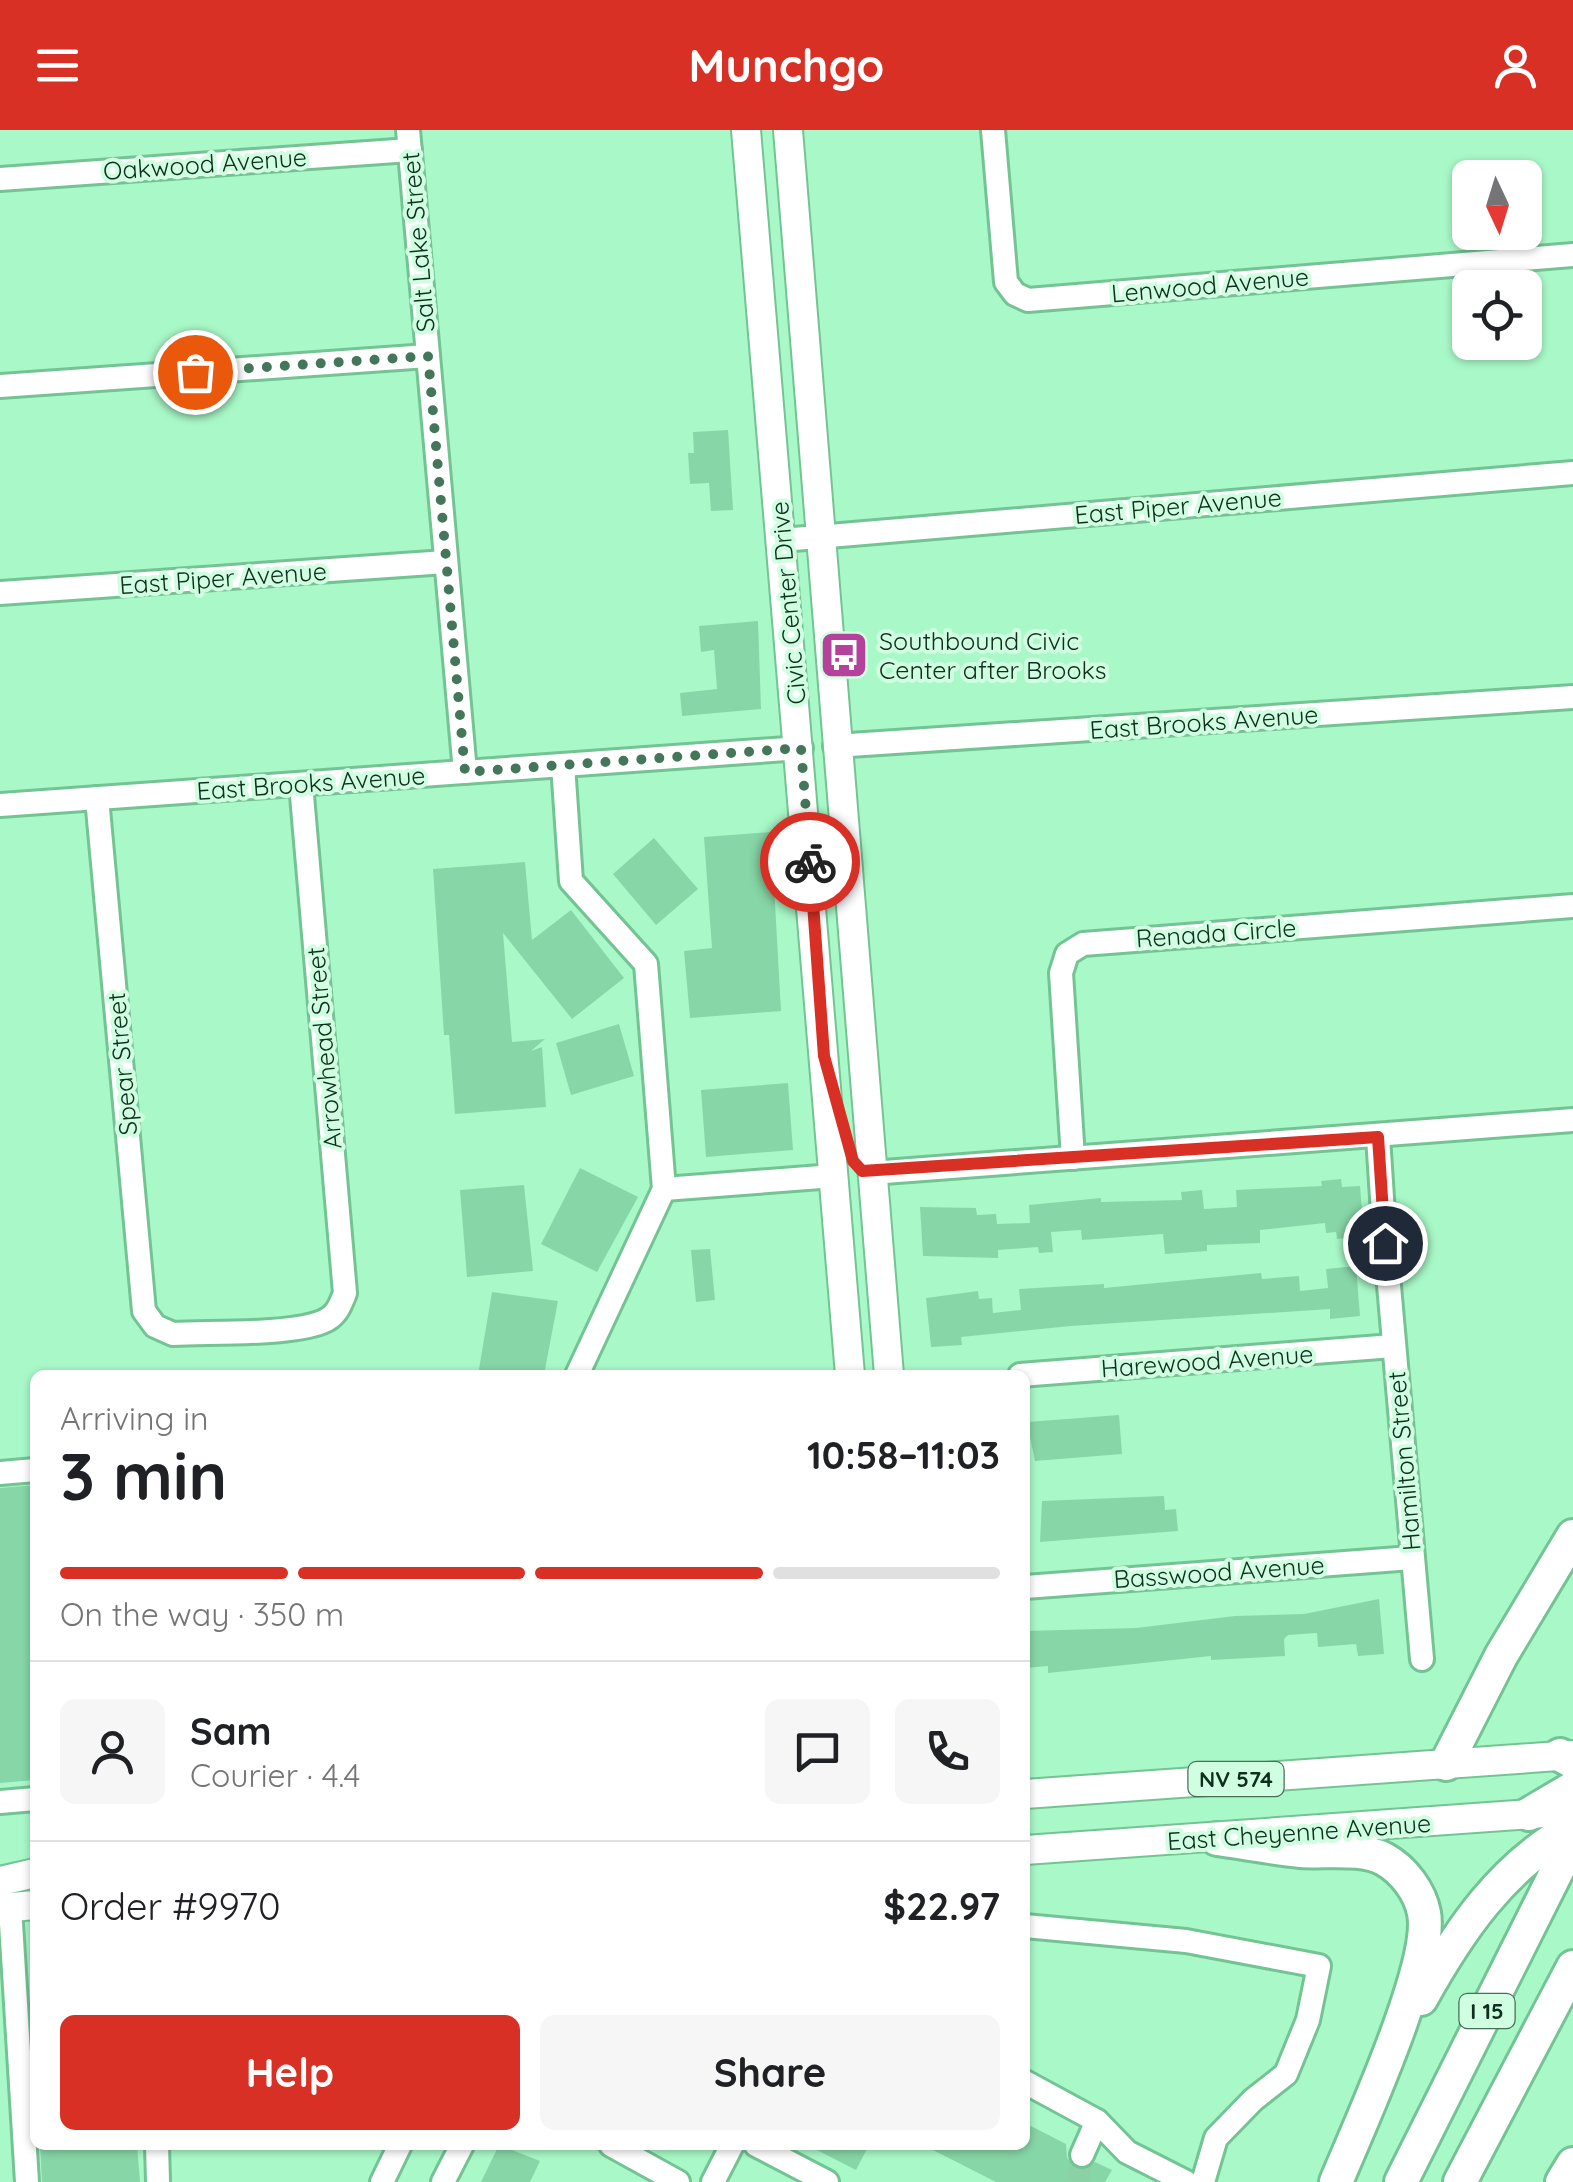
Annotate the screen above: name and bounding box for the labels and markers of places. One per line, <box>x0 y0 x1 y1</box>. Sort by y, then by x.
pin <box>153 330 238 415</box>
place label: Southbound Civic Center after Brooks <box>879 625 1107 685</box>
bus stop icon: Southbound Civic Center after Brooks <box>818 629 870 681</box>
pin <box>1343 1201 1428 1286</box>

